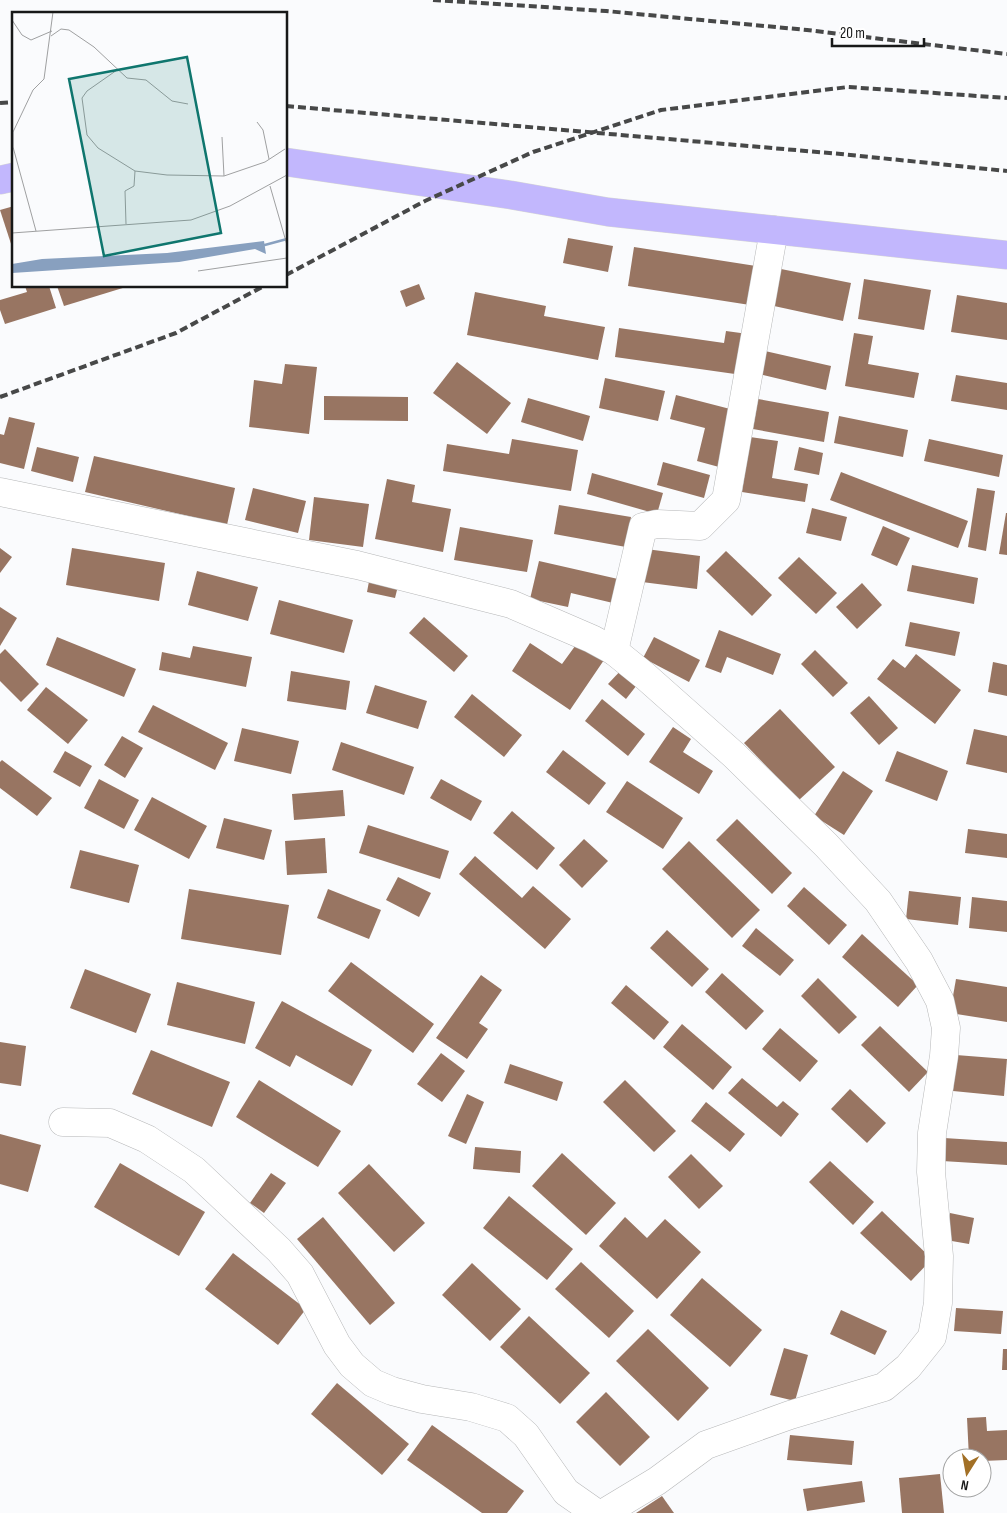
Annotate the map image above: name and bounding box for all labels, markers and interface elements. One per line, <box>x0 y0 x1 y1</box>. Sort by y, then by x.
inset map <box>12 12 288 288</box>
scale bar <box>832 15 924 47</box>
text: 20 m <box>840 24 865 43</box>
north arrow <box>942 1448 992 1498</box>
text: N <box>959 1476 970 1494</box>

